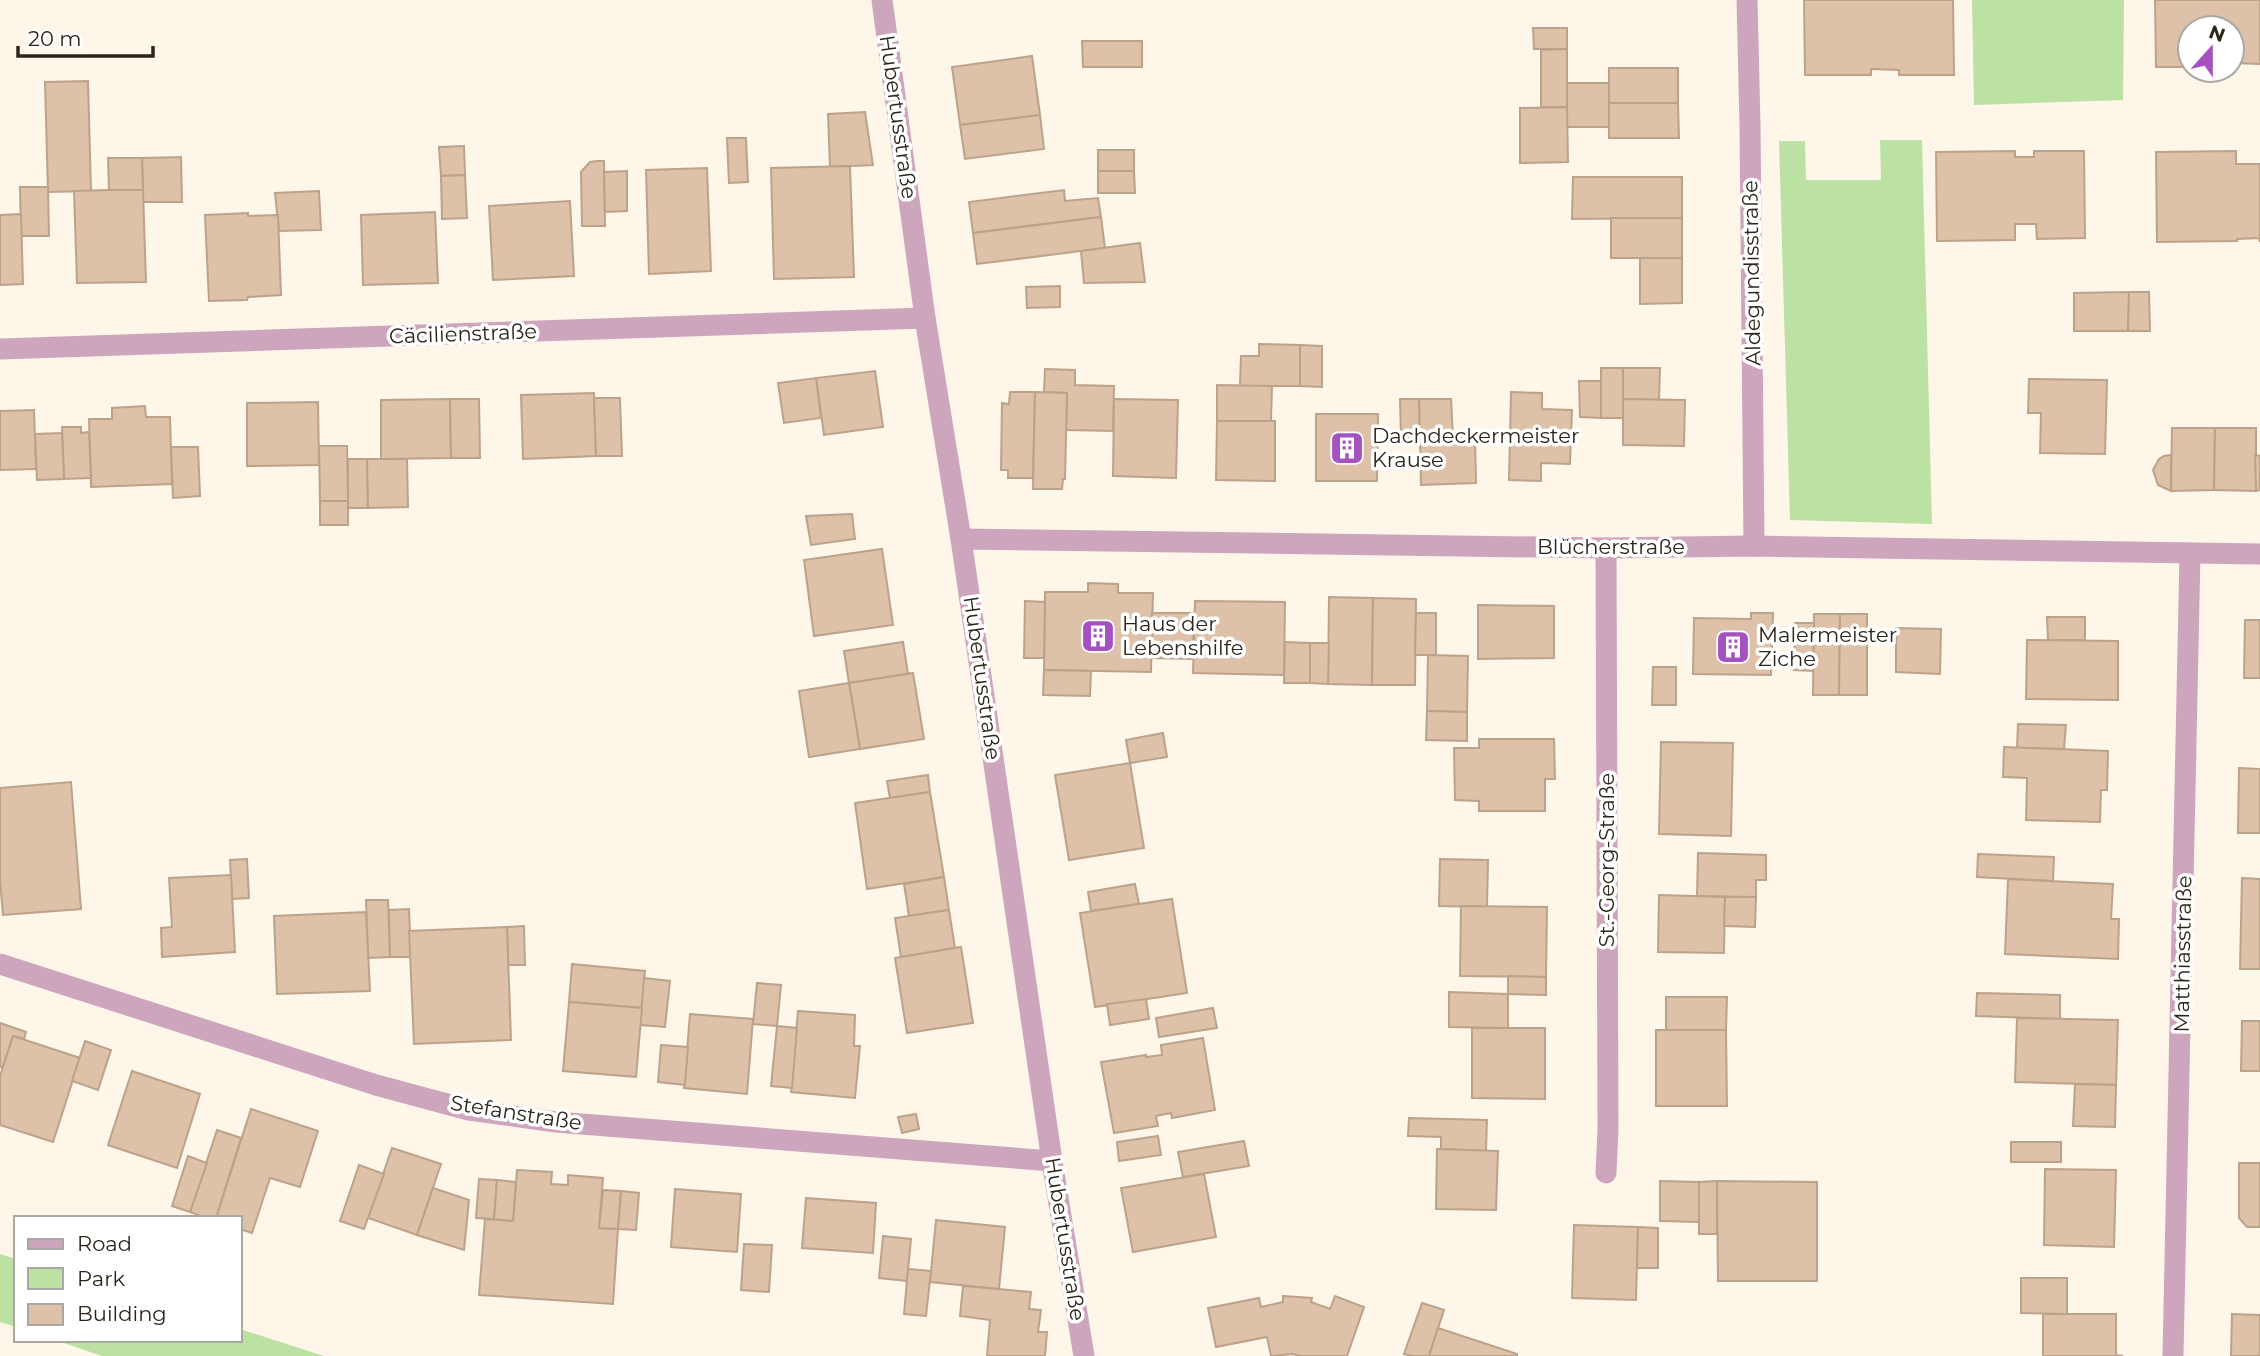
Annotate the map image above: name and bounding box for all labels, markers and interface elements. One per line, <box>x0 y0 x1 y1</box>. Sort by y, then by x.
scale bar <box>18 14 152 58</box>
north arrow <box>2176 14 2246 84</box>
text: N <box>2206 20 2228 47</box>
text: 20 m <box>28 26 82 51</box>
street label: Hubertusstraße <box>875 33 922 200</box>
street label: Aldegundisstraße <box>1737 180 1766 366</box>
street label: Cäcilienstraße <box>389 318 537 349</box>
place label: Dachdeckermeister Krause <box>1372 423 1579 472</box>
building icon: Dachdeckermeister Krause <box>1328 429 1366 467</box>
street label: Blücherstraße <box>1537 534 1685 559</box>
street label: Hubertusstraße <box>959 594 1006 761</box>
place label: Haus der Lebenshilfe <box>1122 611 1243 660</box>
building icon: Haus der Lebenshilfe <box>1079 617 1117 655</box>
place label: Malermeister Ziche <box>1758 622 1897 671</box>
building icon: Malermeister Ziche <box>1714 628 1752 666</box>
street label: St.-Georg-Straße <box>1594 773 1619 947</box>
street label: Matthiasstraße <box>2169 875 2196 1033</box>
street label: Stefanstraße <box>449 1090 584 1135</box>
street label: Hubertusstraße <box>1040 1155 1091 1322</box>
legend <box>14 1216 242 1342</box>
text: Road <box>77 1231 132 1256</box>
text: Park <box>77 1266 125 1291</box>
text: Building <box>77 1301 167 1326</box>

